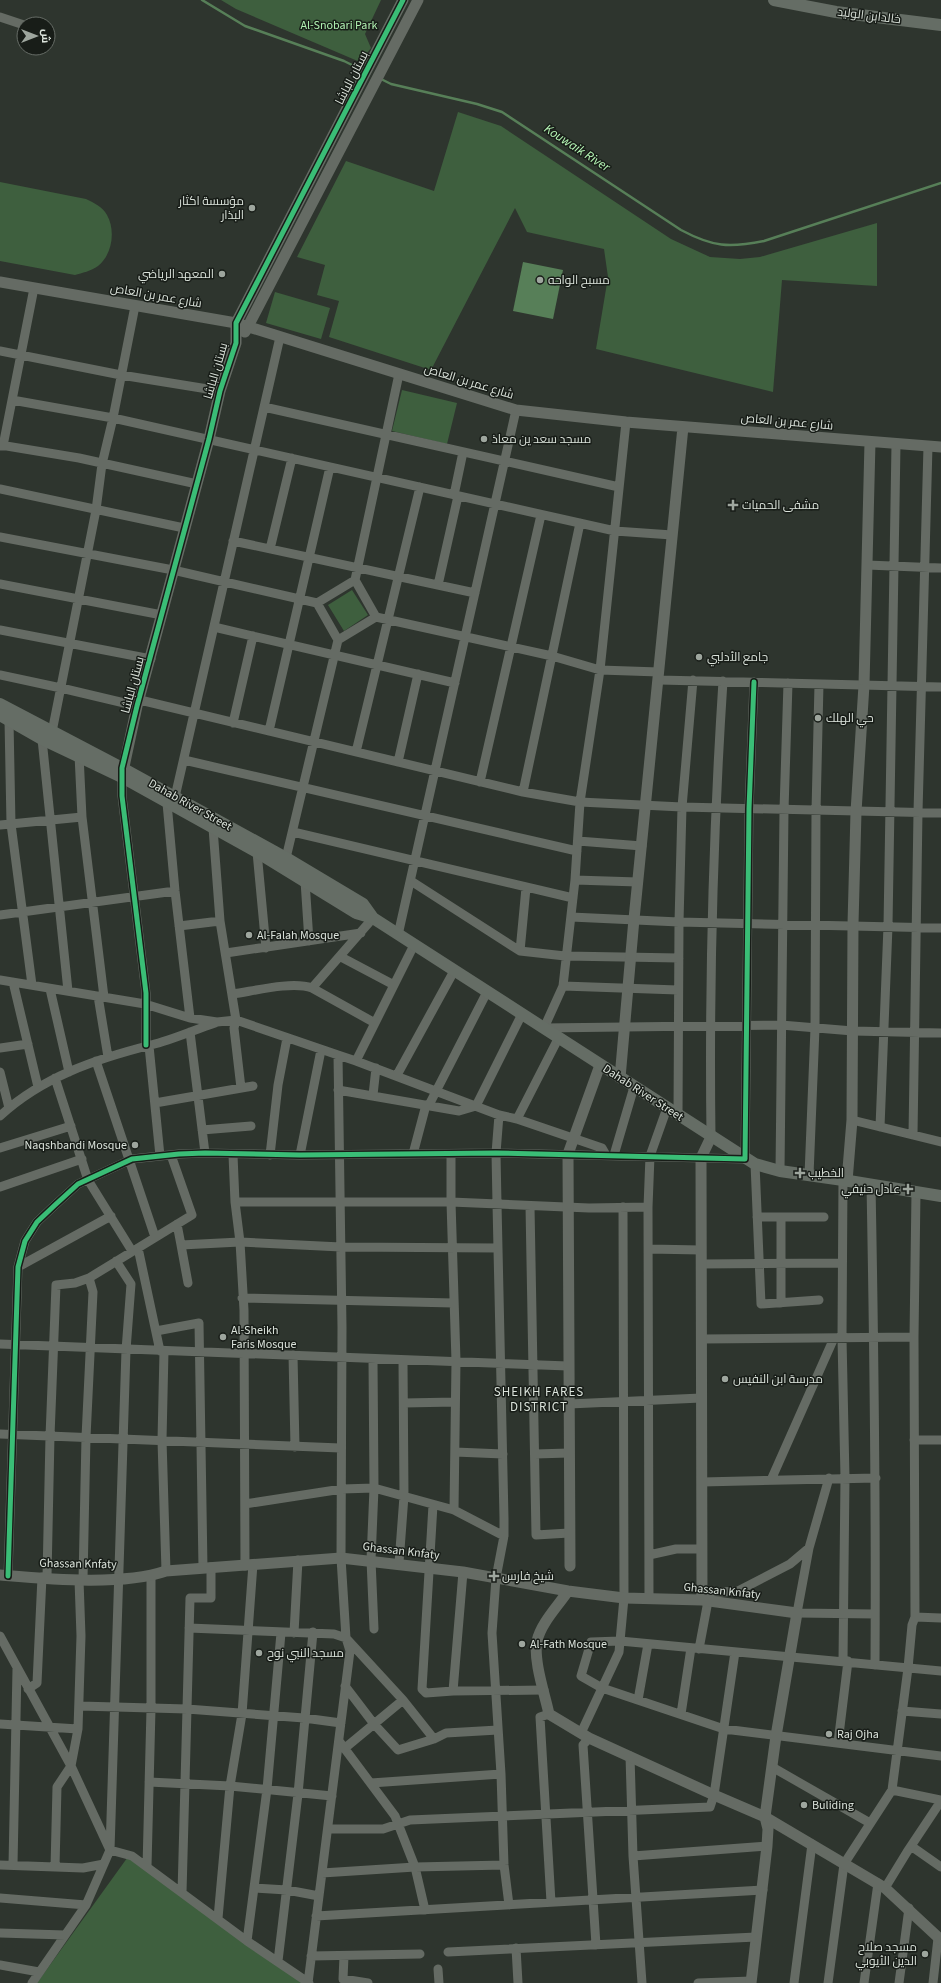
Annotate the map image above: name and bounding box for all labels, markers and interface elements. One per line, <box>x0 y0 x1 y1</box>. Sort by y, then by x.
street label: خالدابن الوليد <box>836 4 902 28</box>
north arrow <box>16 16 56 56</box>
park label: Al-Snobari Park <box>300 17 378 34</box>
text: ش <box>38 29 53 43</box>
street label: بستان الباشا <box>331 48 373 108</box>
water label: Kouwaik River <box>541 120 614 176</box>
place label: مؤسسة اكثار البذار <box>178 193 244 224</box>
marker: مؤسسة اكثار البذار <box>247 203 257 213</box>
place label: المعهد الرياضي <box>138 266 214 284</box>
marker: المعهد الرياضي <box>217 269 227 279</box>
place label: مسبح الواحه <box>548 272 610 289</box>
marker: مسبح الواحه <box>535 275 545 285</box>
street label: شارع عمر بن العاص <box>109 280 203 312</box>
street label: بستان الباشا <box>200 341 232 401</box>
street label: شارع عمر بن العاص <box>422 360 516 404</box>
street label: شارع عمر بن العاص <box>740 409 834 435</box>
place label: مسجد سعد ين معاذ <box>492 431 591 448</box>
marker: مسجد سعد ين معاذ <box>479 434 489 444</box>
place label: مشفى الحميات <box>742 497 819 514</box>
marker: مشفى الحميات <box>727 499 739 511</box>
place label: جامع الأدلبي <box>707 649 768 667</box>
marker: جامع الأدلبي <box>694 652 704 662</box>
street label: بستان الباشا <box>117 655 149 715</box>
place label: حي الهلك <box>826 710 874 728</box>
marker: حي الهلك <box>813 713 823 723</box>
street label: Dahab River Street <box>145 775 235 835</box>
place label: Al-Falah Mosque <box>257 927 339 944</box>
marker: Al-Falah Mosque <box>244 930 254 940</box>
street label: Dahab River Street <box>599 1061 687 1125</box>
place label: Naqshbandi Mosque <box>25 1137 127 1154</box>
marker: Naqshbandi Mosque <box>130 1140 140 1150</box>
place label: الخطيب <box>808 1165 844 1182</box>
marker: الخطيب <box>795 1168 805 1178</box>
place label: عادل حنيفي <box>841 1181 900 1199</box>
marker: عادل حنيفي <box>903 1184 913 1194</box>
place label: Al-Sheikh Faris Mosque <box>231 1322 297 1353</box>
marker: Al-Sheikh Faris Mosque <box>218 1332 228 1342</box>
place label: مدرسة ابن النفيس <box>733 1371 823 1388</box>
marker: مدرسة ابن النفيس <box>720 1374 730 1384</box>
district label: SHEIKH FARES DISTRICT <box>494 1383 584 1416</box>
street label: Ghassan Knfaty <box>362 1538 441 1564</box>
street label: Ghassan Knfaty <box>39 1555 117 1573</box>
place label: شيخ فارس <box>502 1568 554 1585</box>
marker: شيخ فارس <box>489 1571 499 1581</box>
street label: Ghassan Knfaty <box>683 1579 762 1604</box>
place label: Al-Fath Mosque <box>530 1636 607 1653</box>
marker: Al-Fath Mosque <box>517 1639 527 1649</box>
place label: مسجد النبي نوح <box>267 1645 344 1663</box>
marker: مسجد النبي نوح <box>254 1648 264 1658</box>
place label: Raj Ojha <box>837 1726 879 1743</box>
marker: Raj Ojha <box>824 1729 834 1739</box>
place label: Buliding <box>812 1797 854 1814</box>
marker: Buliding <box>799 1800 809 1810</box>
place label: مسجد صلاح الدين الأيوبي <box>855 1939 917 1971</box>
marker: مسجد صلاح الدين الأيوبي <box>920 1949 930 1959</box>

